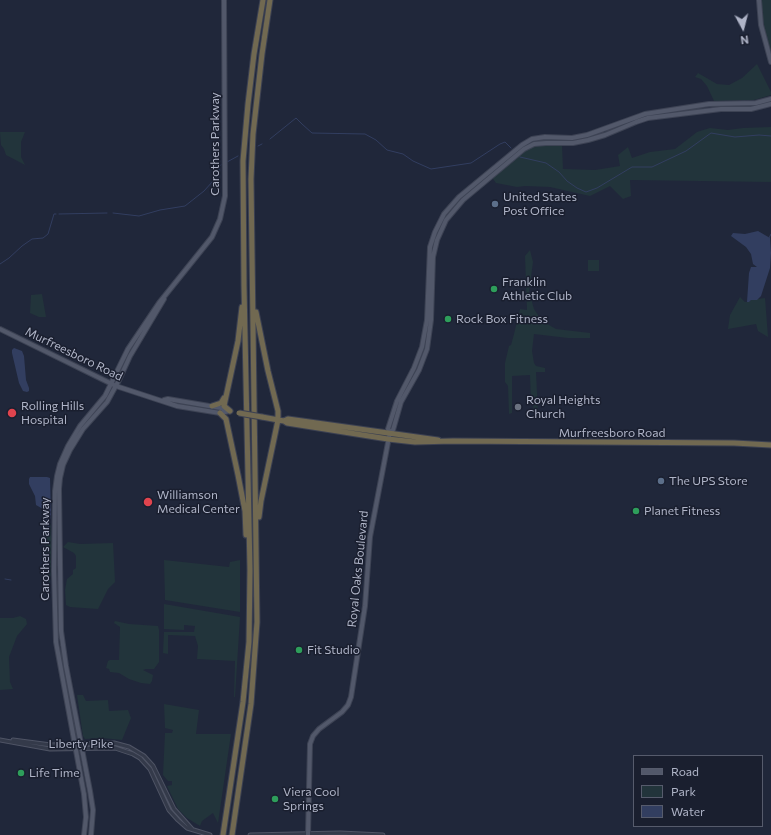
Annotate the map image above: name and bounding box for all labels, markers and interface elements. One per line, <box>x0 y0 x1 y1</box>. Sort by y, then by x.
north arrow <box>723 8 763 48</box>
text: N <box>740 33 749 47</box>
street label: Carothers Parkway <box>208 92 222 196</box>
place label: United States Post Office <box>503 190 577 218</box>
marker: United States Post Office <box>490 199 500 209</box>
place label: Franklin Athletic Club <box>502 275 572 303</box>
marker: Franklin Athletic Club <box>489 284 499 294</box>
place label: Rock Box Fitness <box>456 312 548 326</box>
marker: Rock Box Fitness <box>443 314 453 324</box>
street label: Murfreesboro Road <box>23 324 125 384</box>
place label: Royal Heights Church <box>526 393 600 421</box>
place label: Rolling Hills Hospital <box>21 399 84 427</box>
marker: Royal Heights Church <box>513 402 523 412</box>
marker: Rolling Hills Hospital <box>6 407 18 419</box>
street label: Murfreesboro Road <box>559 426 665 440</box>
place label: The UPS Store <box>669 474 748 488</box>
marker: The UPS Store <box>656 476 666 486</box>
place label: Williamson Medical Center <box>157 488 240 516</box>
marker: Williamson Medical Center <box>142 496 154 508</box>
street label: Carothers Parkway <box>38 497 52 601</box>
place label: Planet Fitness <box>644 504 720 518</box>
marker: Planet Fitness <box>631 506 641 516</box>
street label: Royal Oaks Boulevard <box>345 510 371 628</box>
place label: Fit Studio <box>307 643 360 657</box>
marker: Fit Studio <box>294 645 304 655</box>
street label: Liberty Pike <box>49 737 113 751</box>
legend <box>633 755 763 827</box>
text: Road <box>671 764 699 778</box>
place label: Life Time <box>29 766 80 780</box>
marker: Life Time <box>16 768 26 778</box>
text: Park <box>671 784 696 798</box>
place label: Viera Cool Springs <box>283 785 340 813</box>
marker: Viera Cool Springs <box>270 794 280 804</box>
text: Water <box>671 804 705 818</box>

